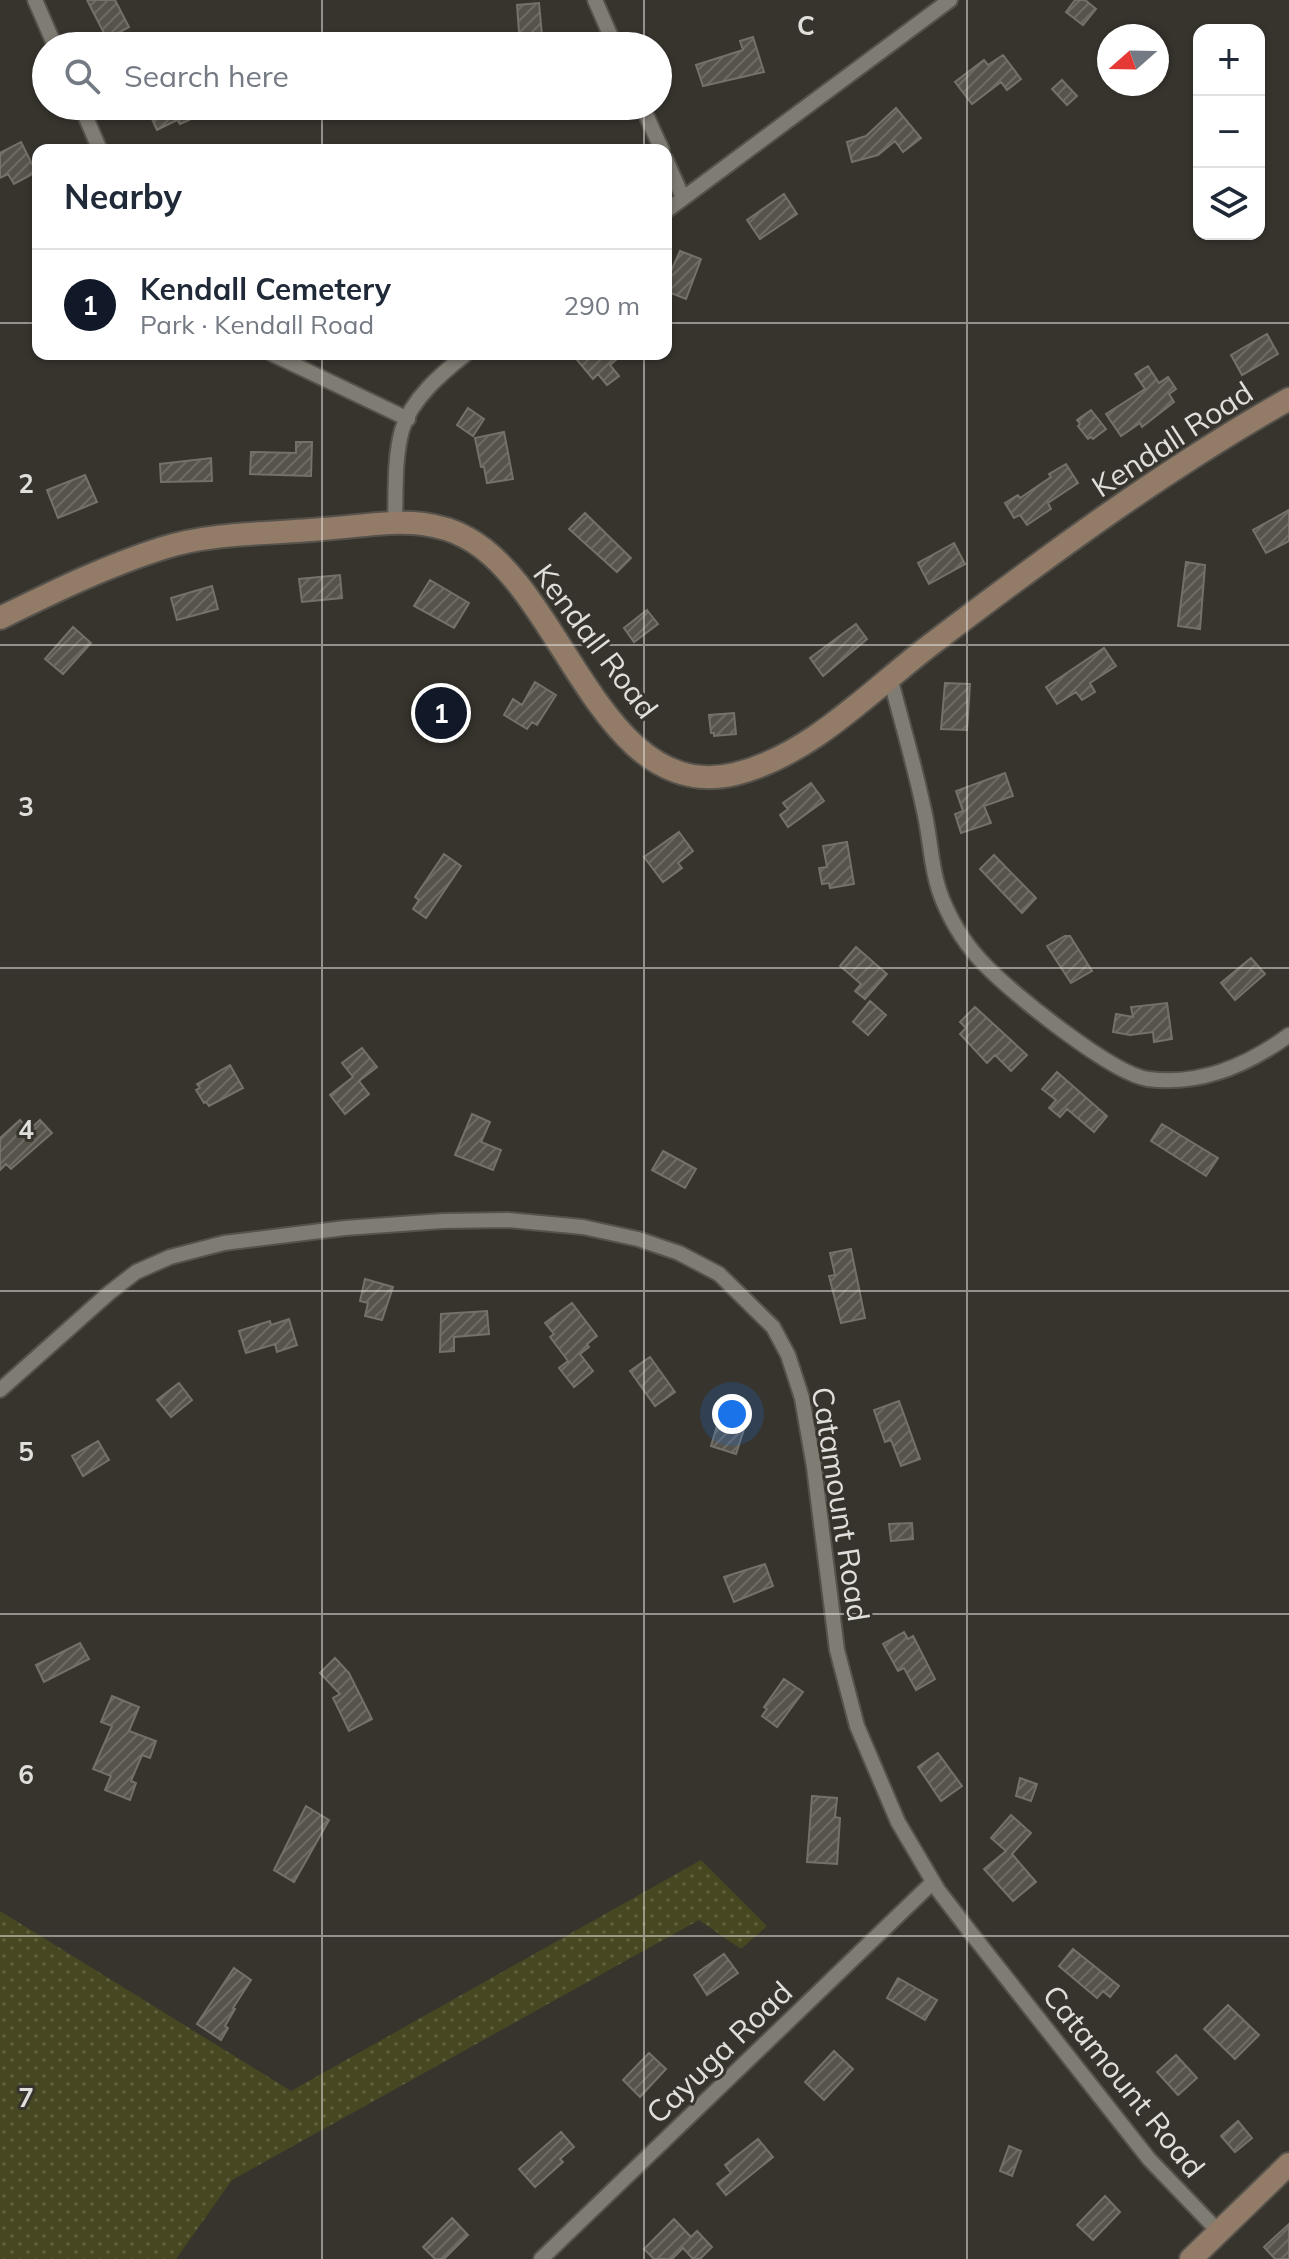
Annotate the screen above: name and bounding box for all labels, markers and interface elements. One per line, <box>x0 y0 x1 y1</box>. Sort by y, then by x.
text: C <box>797 9 815 42</box>
north arrow <box>1097 24 1169 96</box>
map controls <box>1193 24 1265 240</box>
button: + <box>1193 24 1265 96</box>
search box <box>32 32 672 120</box>
icon: search <box>60 54 104 98</box>
text: Search here <box>124 57 289 95</box>
button: − <box>1193 96 1265 168</box>
button: layers <box>1193 168 1265 240</box>
text: Nearby <box>64 175 182 218</box>
text: Kendall Cemetery <box>140 270 391 308</box>
text: 1 <box>82 289 98 322</box>
text: 290 m <box>564 289 640 322</box>
text: Park · Kendall Road <box>140 308 374 341</box>
street label: Kendall Road <box>1084 373 1260 505</box>
text: 2 <box>18 467 34 500</box>
street label: Kendall Road <box>525 556 667 726</box>
pin: 1 <box>415 683 467 743</box>
text: 3 <box>18 790 34 823</box>
text: 4 <box>18 1113 34 1146</box>
street label: Catamount Road <box>804 1384 878 1624</box>
your location <box>712 1394 752 1434</box>
text: 5 <box>18 1435 34 1468</box>
text: 6 <box>18 1758 34 1791</box>
street label: Cayuga Road <box>638 1973 800 2131</box>
street label: Catamount Road <box>1035 1977 1213 2185</box>
text: 7 <box>18 2081 34 2114</box>

